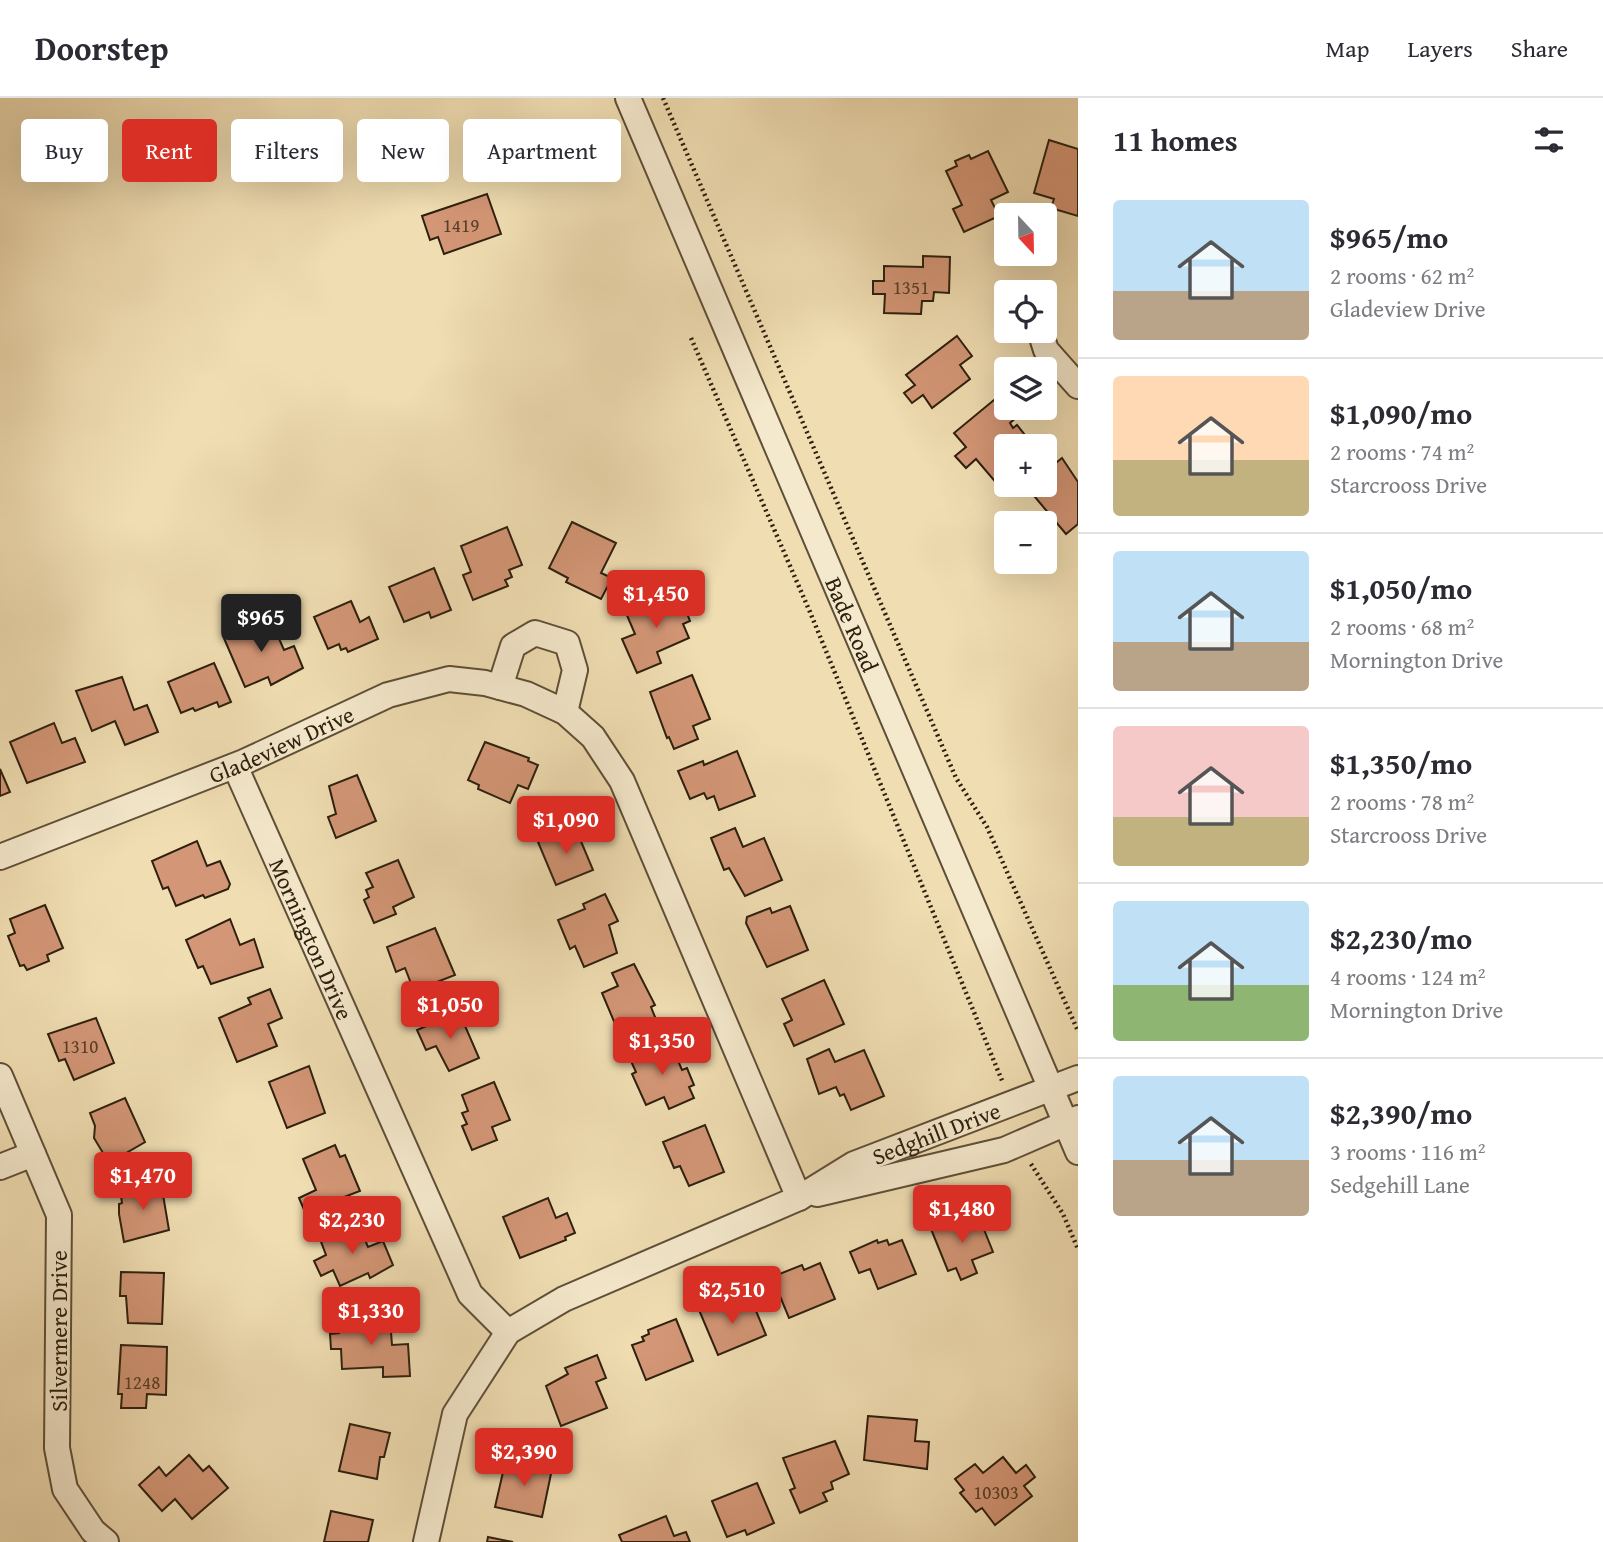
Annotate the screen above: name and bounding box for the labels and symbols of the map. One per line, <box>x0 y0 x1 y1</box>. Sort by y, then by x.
north arrow <box>994 203 1057 266</box>
house number: 1419 <box>443 211 479 239</box>
house number: 1351 <box>893 273 929 301</box>
pin: $1,450 <box>599 570 713 630</box>
street label: Bade Road <box>818 571 888 677</box>
pin: $965 <box>220 594 302 654</box>
street label: Gladeview Drive <box>204 697 359 791</box>
pin: $1,090 <box>509 796 623 856</box>
street label: Mornington Drive <box>262 853 362 1025</box>
pin: $1,050 <box>393 982 507 1041</box>
pin: $1,350 <box>605 1018 719 1077</box>
house number: 1310 <box>62 1032 98 1060</box>
street label: Sedghill Drive <box>867 1093 1005 1172</box>
pin: $1,470 <box>86 1152 200 1212</box>
pin: $1,480 <box>905 1186 1019 1245</box>
pin: $2,230 <box>295 1196 409 1256</box>
street label: Silvermere Drive <box>42 1250 75 1412</box>
pin: $2,510 <box>675 1266 789 1326</box>
pin: $1,330 <box>314 1288 428 1347</box>
house number: 1248 <box>124 1368 160 1396</box>
pin: $2,390 <box>467 1428 581 1488</box>
house number: 10303 <box>973 1478 1019 1506</box>

